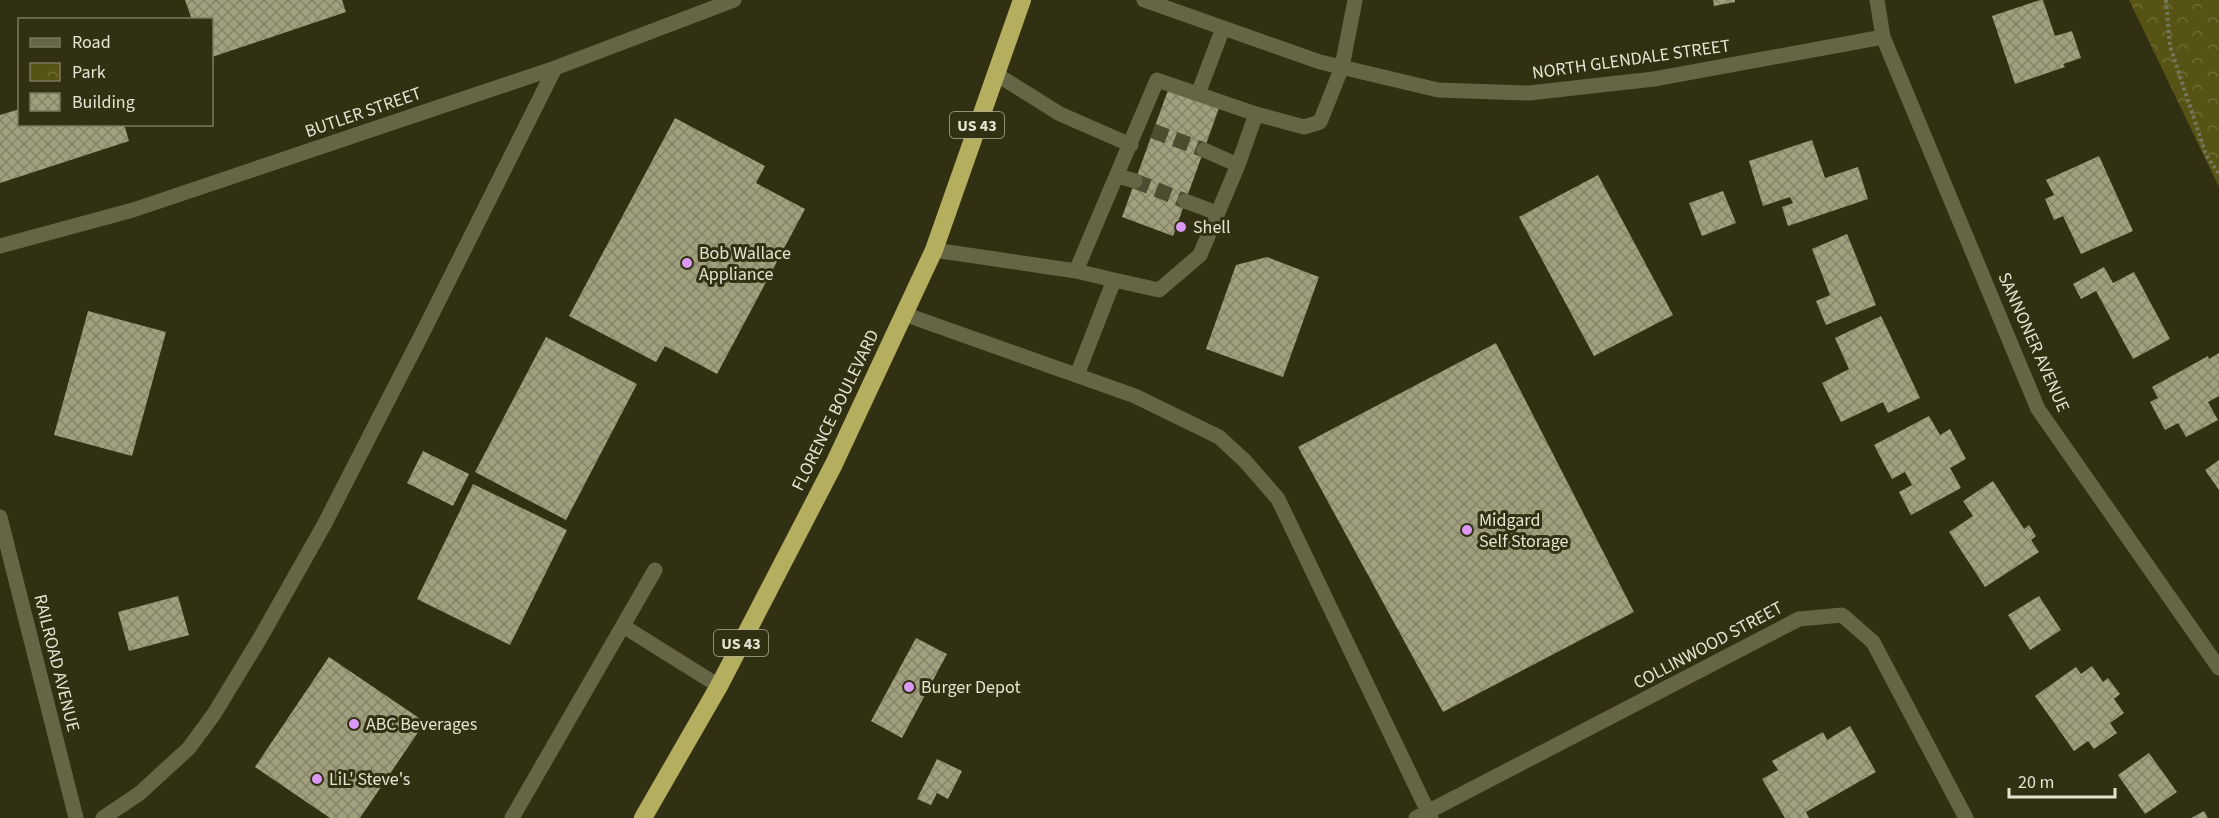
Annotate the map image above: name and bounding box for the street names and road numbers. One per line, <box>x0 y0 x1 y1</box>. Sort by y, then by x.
street label: NORTH GLENDALE STREET <box>1530 33 1732 86</box>
street label: BUTLER STREET <box>302 81 425 144</box>
road number: US 43 <box>950 112 1004 138</box>
street label: SANNONER AVENUE <box>1991 268 2076 416</box>
street label: FLORENCE BOULEVARD <box>786 325 885 495</box>
street label: RAILROAD AVENUE <box>27 592 86 735</box>
street label: COLLINWOOD STREET <box>1629 595 1788 695</box>
road number: US 43 <box>714 630 768 656</box>

